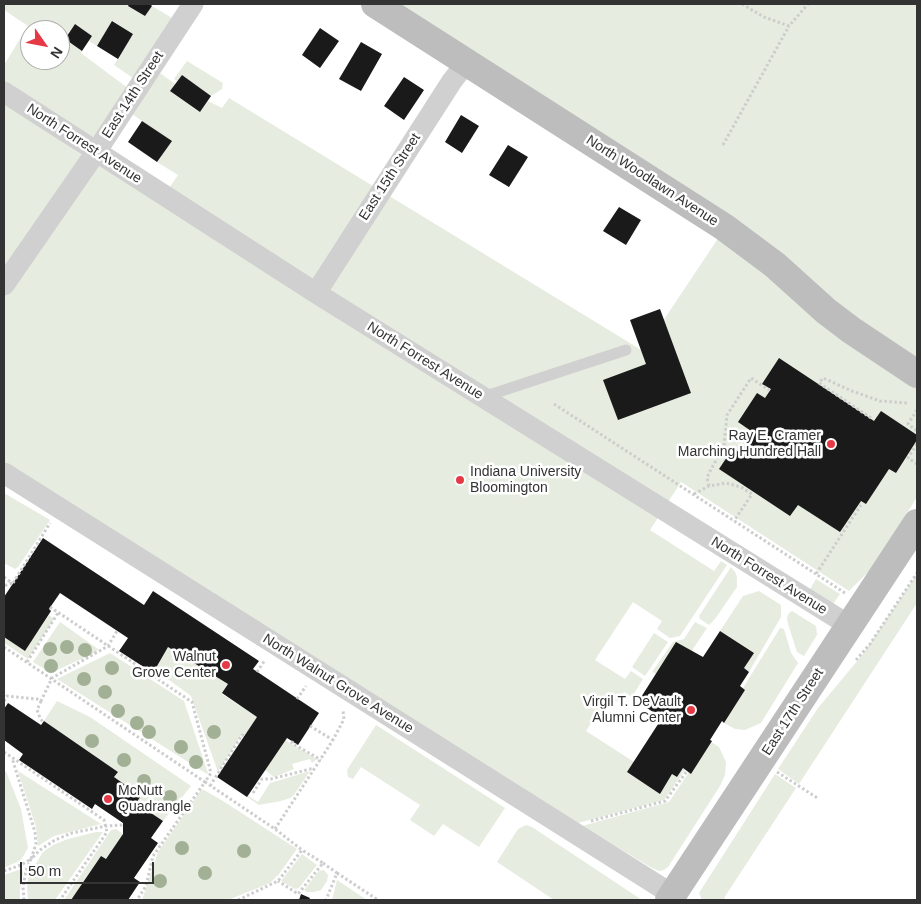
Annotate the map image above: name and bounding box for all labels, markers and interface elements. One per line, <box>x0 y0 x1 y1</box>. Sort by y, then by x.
north arrow <box>20 20 70 70</box>
text: N <box>47 44 66 61</box>
street label: East 14th Street <box>99 48 167 142</box>
street label: North Forrest Avenue <box>23 101 145 187</box>
street label: East 15th Street <box>356 130 424 224</box>
street label: North Woodlawn Avenue <box>583 132 721 230</box>
street label: North Forrest Avenue <box>364 318 486 404</box>
place label: Ray E. Cramer Marching Hundred Hall <box>678 428 821 461</box>
marker: Ray E. Cramer Marching Hundred Hall <box>825 438 837 450</box>
place label: Indiana University Bloomington <box>470 464 581 497</box>
marker: Indiana University Bloomington <box>454 474 466 486</box>
street label: North Forrest Avenue <box>708 533 830 619</box>
street label: North Walnut Grove Avenue <box>260 631 416 737</box>
place label: Walnut Grove Center <box>132 649 216 682</box>
marker: Walnut Grove Center <box>220 659 232 671</box>
street label: East 17th Street <box>759 665 827 759</box>
place label: Virgil T. DeVault Alumni Center <box>583 694 681 726</box>
marker: Virgil T. DeVault Alumni Center <box>685 704 697 716</box>
place label: McNutt Quadrangle <box>118 783 191 816</box>
marker: McNutt Quadrangle <box>102 793 114 805</box>
scale bar <box>22 852 156 884</box>
text: 50 m <box>28 862 61 879</box>

